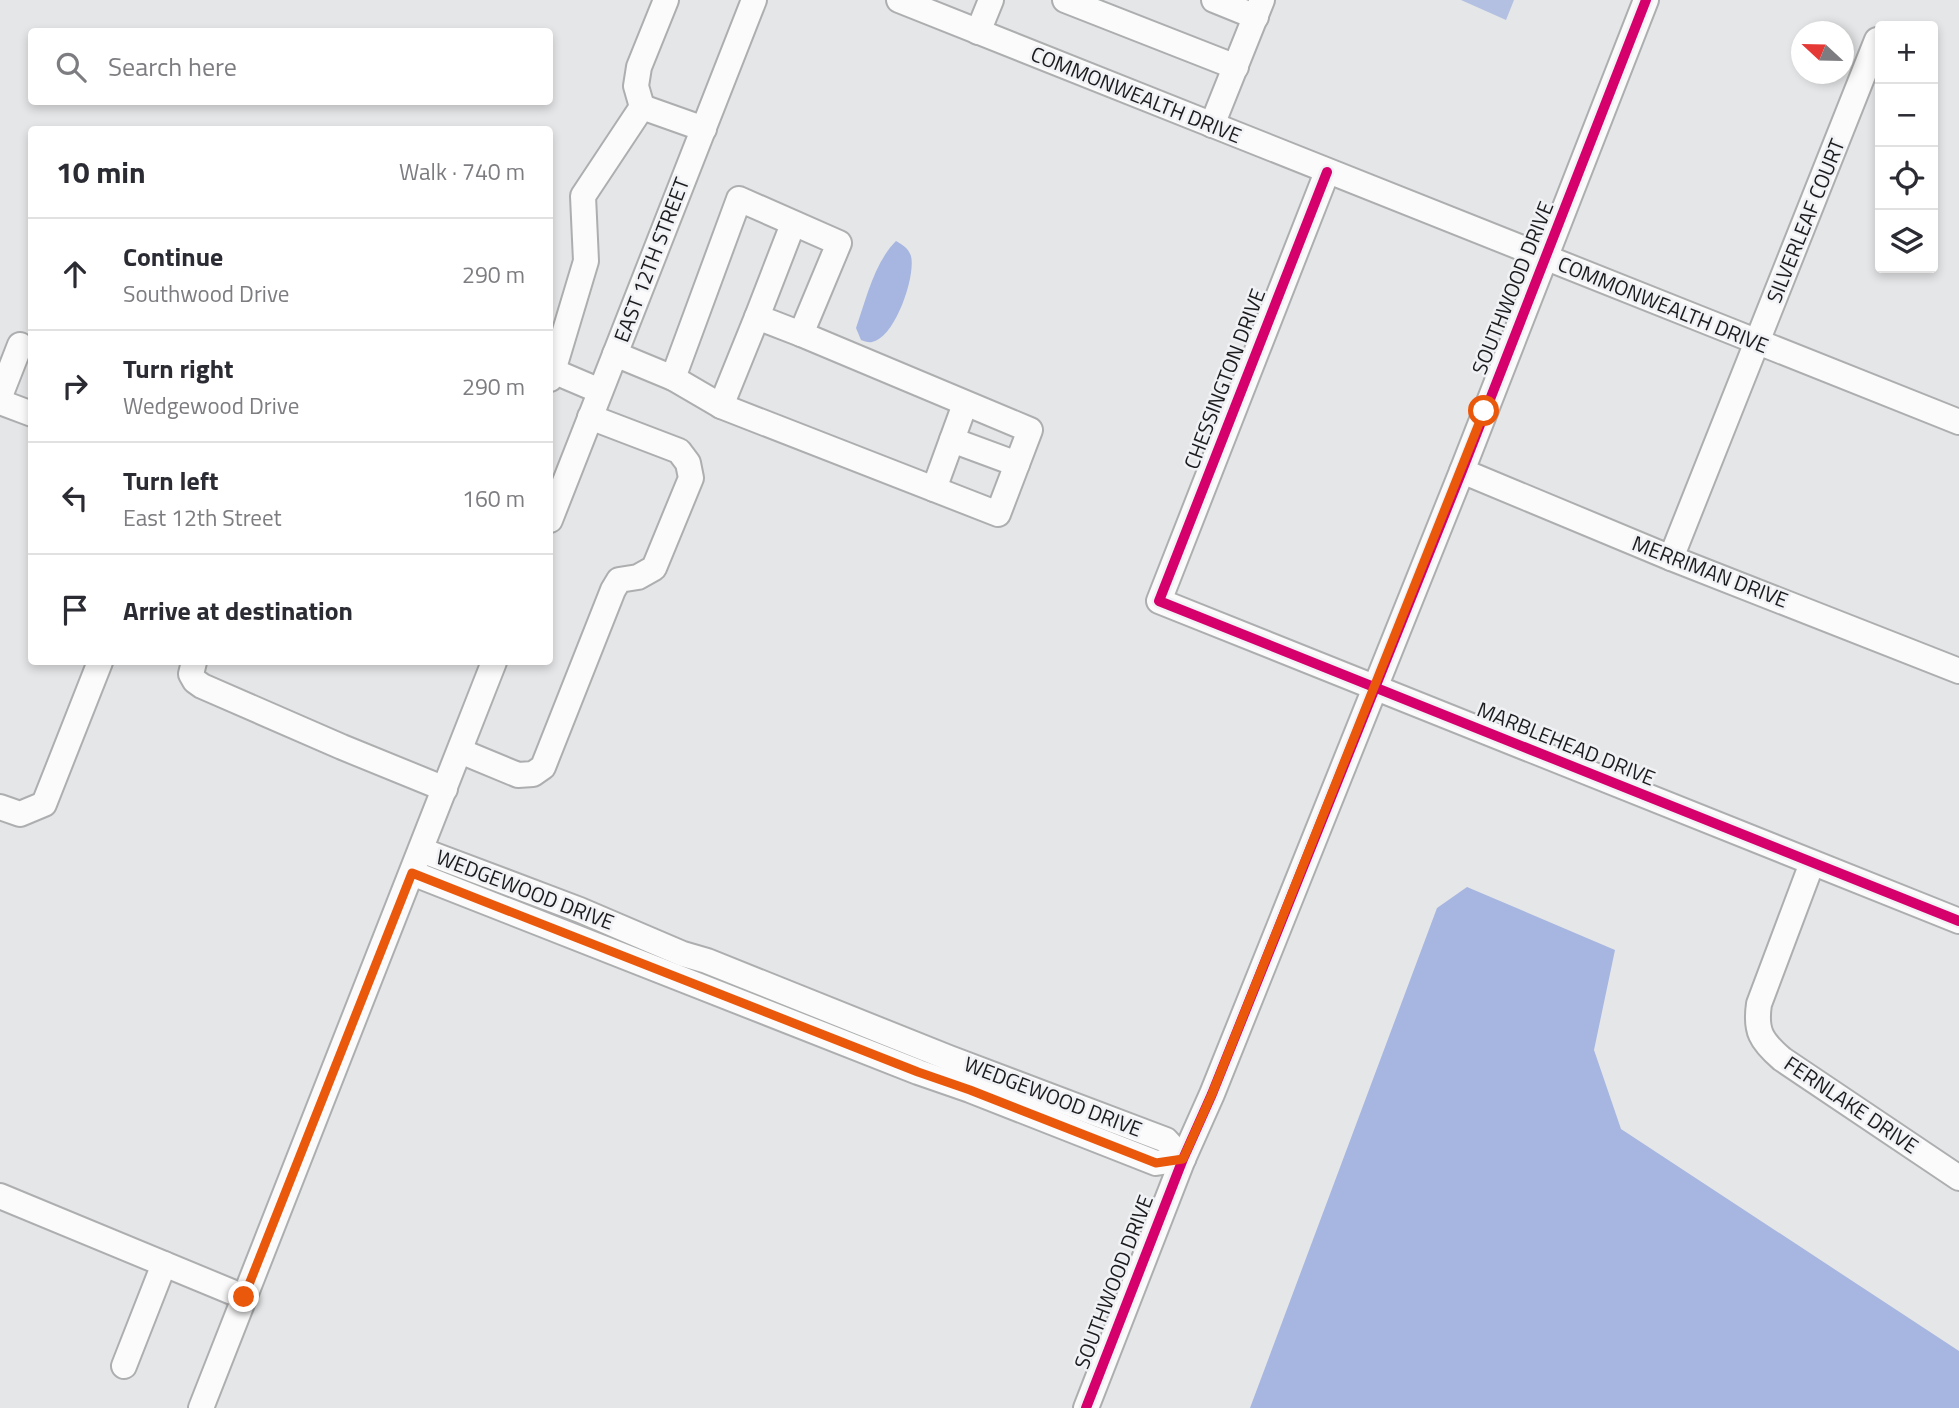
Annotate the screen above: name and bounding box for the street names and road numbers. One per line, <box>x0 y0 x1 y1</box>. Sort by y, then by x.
street label: COMMONWEALTH DRIVE <box>1026 37 1246 151</box>
street label: SILVERLEAF COURT <box>1758 134 1853 307</box>
street label: EAST 12TH STREET <box>605 173 697 347</box>
street label: SOUTHWOOD DRIVE <box>1463 196 1561 379</box>
street label: COMMONWEALTH DRIVE <box>1553 247 1773 361</box>
street label: CHESSINGTON DRIVE <box>1175 284 1273 474</box>
street label: MERRIMAN DRIVE <box>1628 527 1793 616</box>
street label: MARBLEHEAD DRIVE <box>1472 693 1660 793</box>
street label: WEDGEWOOD DRIVE <box>432 840 619 938</box>
street label: WEDGEWOOD DRIVE <box>960 1047 1147 1145</box>
street label: FERNLAKE DRIVE <box>1778 1047 1925 1161</box>
street label: SOUTHWOOD DRIVE <box>1065 1190 1161 1373</box>

